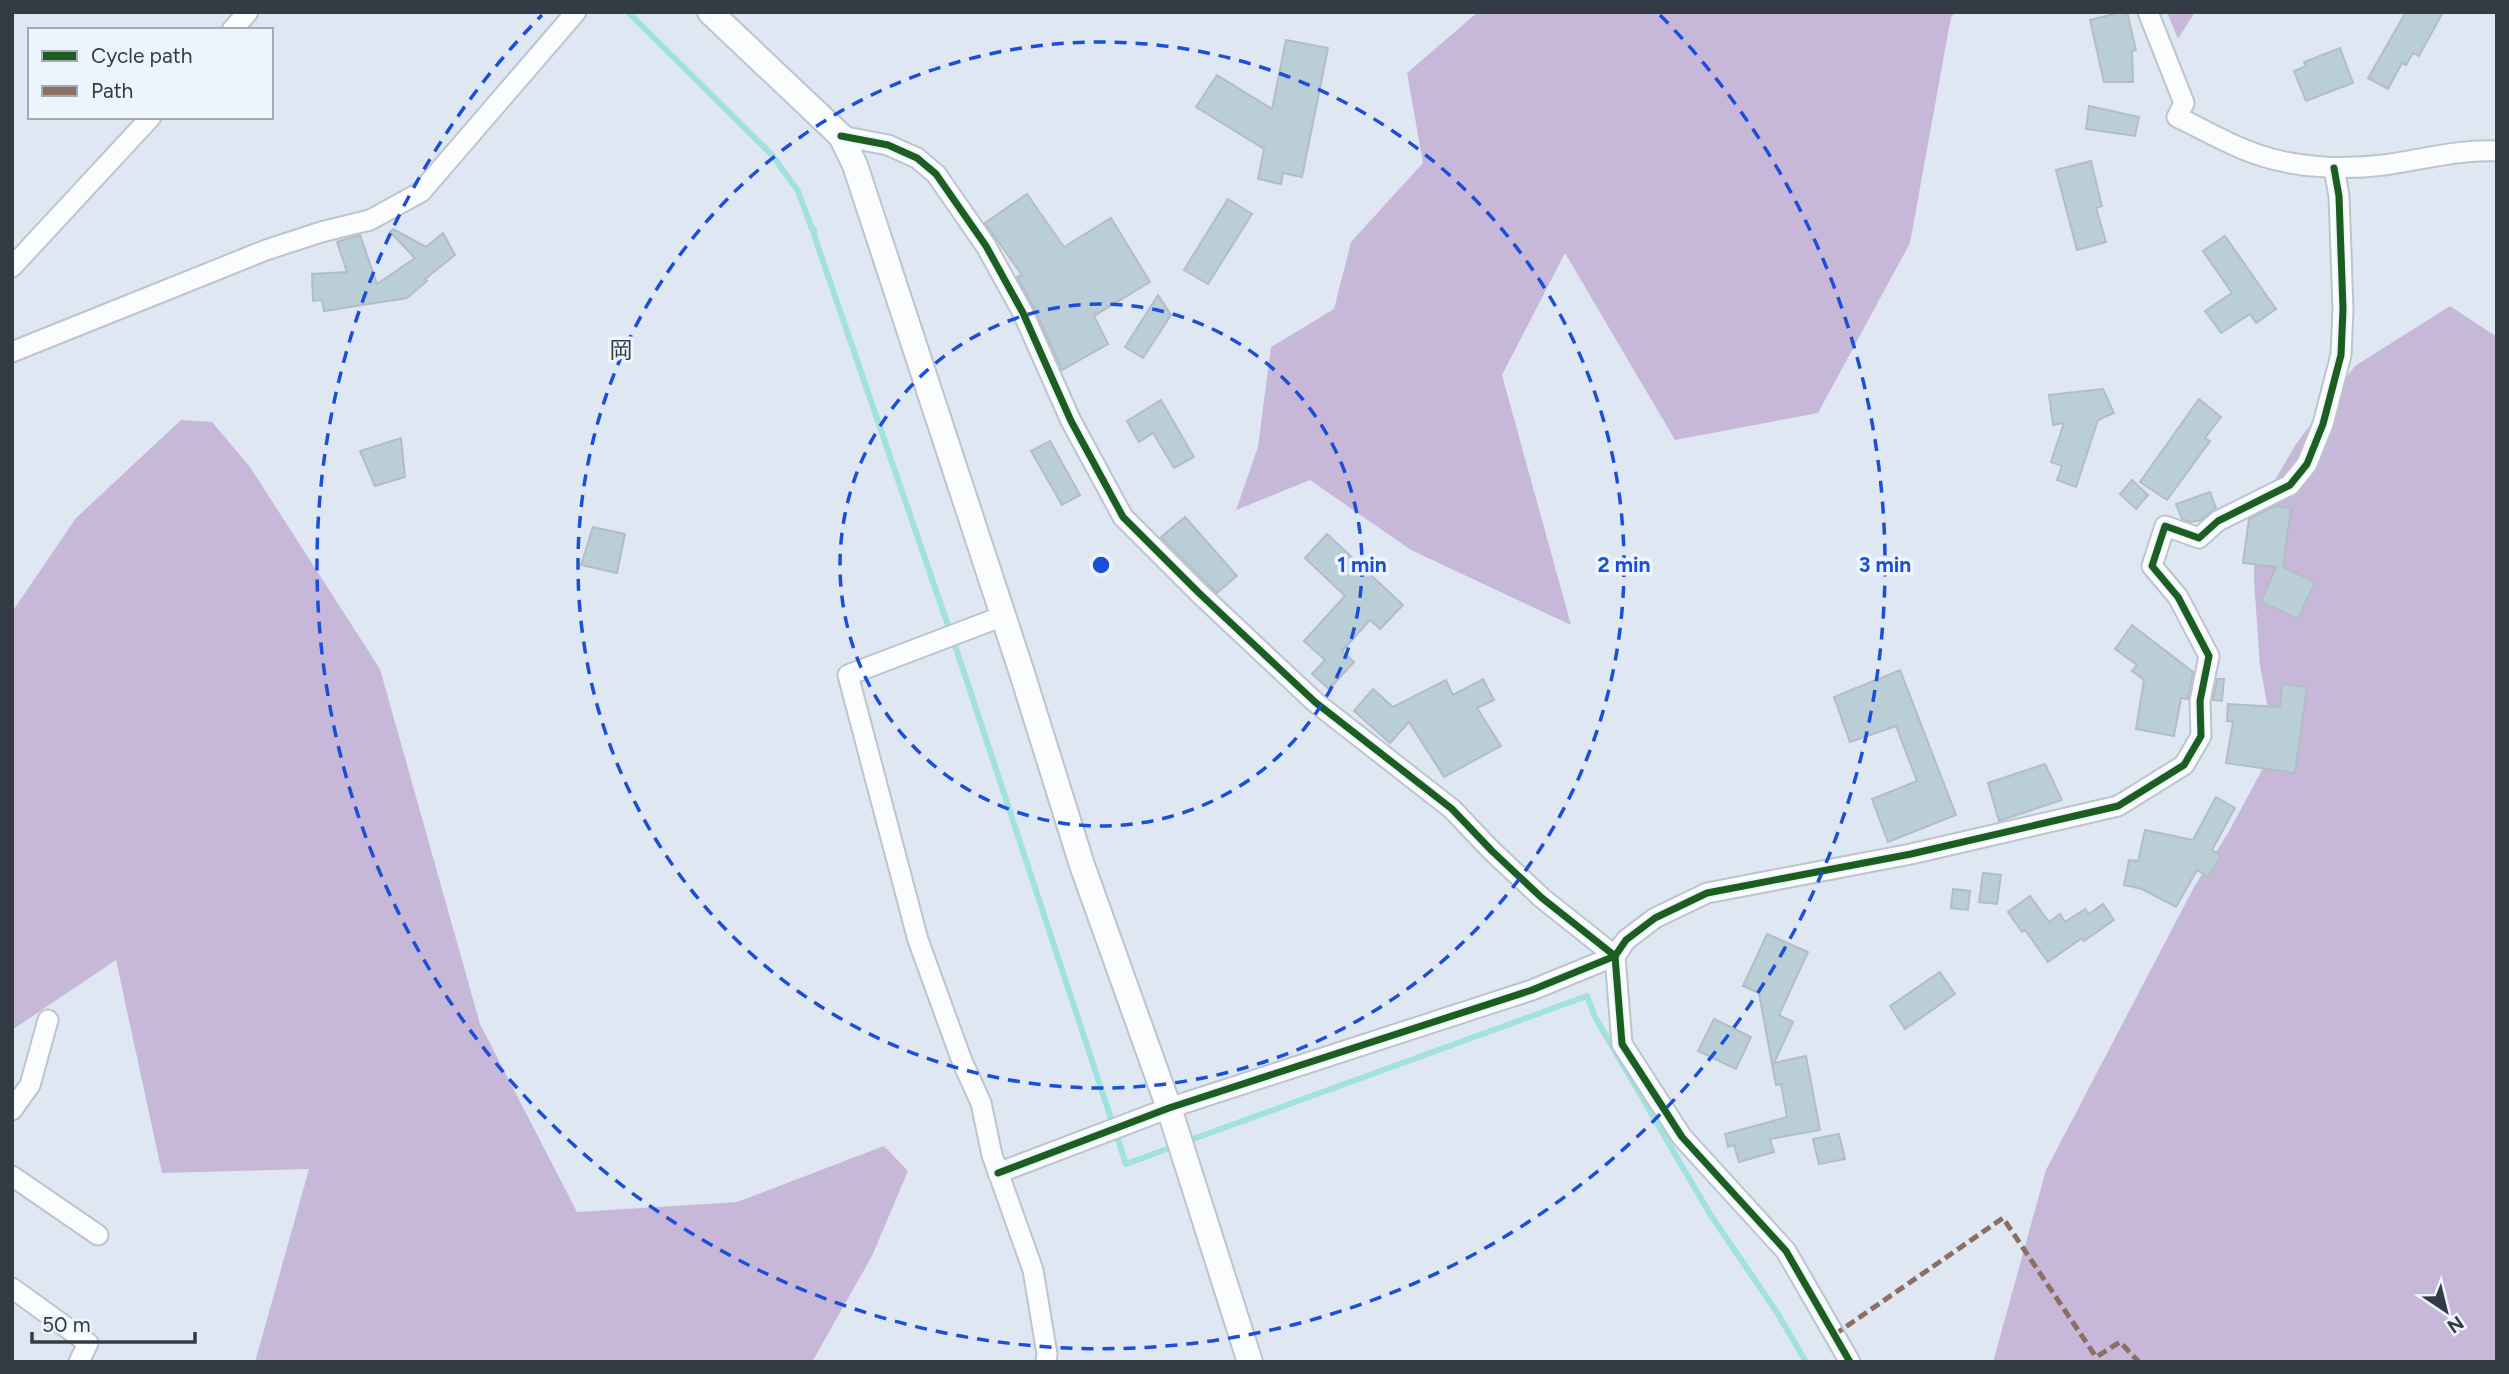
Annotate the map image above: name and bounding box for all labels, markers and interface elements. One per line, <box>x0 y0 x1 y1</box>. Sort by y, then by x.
legend <box>28 28 273 119</box>
text: Cycle path <box>91 43 192 68</box>
text: Path <box>91 78 133 103</box>
district label: 岡 <box>610 336 633 364</box>
text: 1 min <box>1337 552 1387 577</box>
text: 2 min <box>1598 552 1650 577</box>
text: 3 min <box>1859 552 1911 577</box>
centre of rings <box>1089 553 1113 577</box>
north arrow <box>2411 1276 2481 1346</box>
scale bar <box>32 1300 194 1344</box>
text: N <box>2443 1311 2468 1338</box>
text: 50 m <box>42 1312 91 1337</box>

